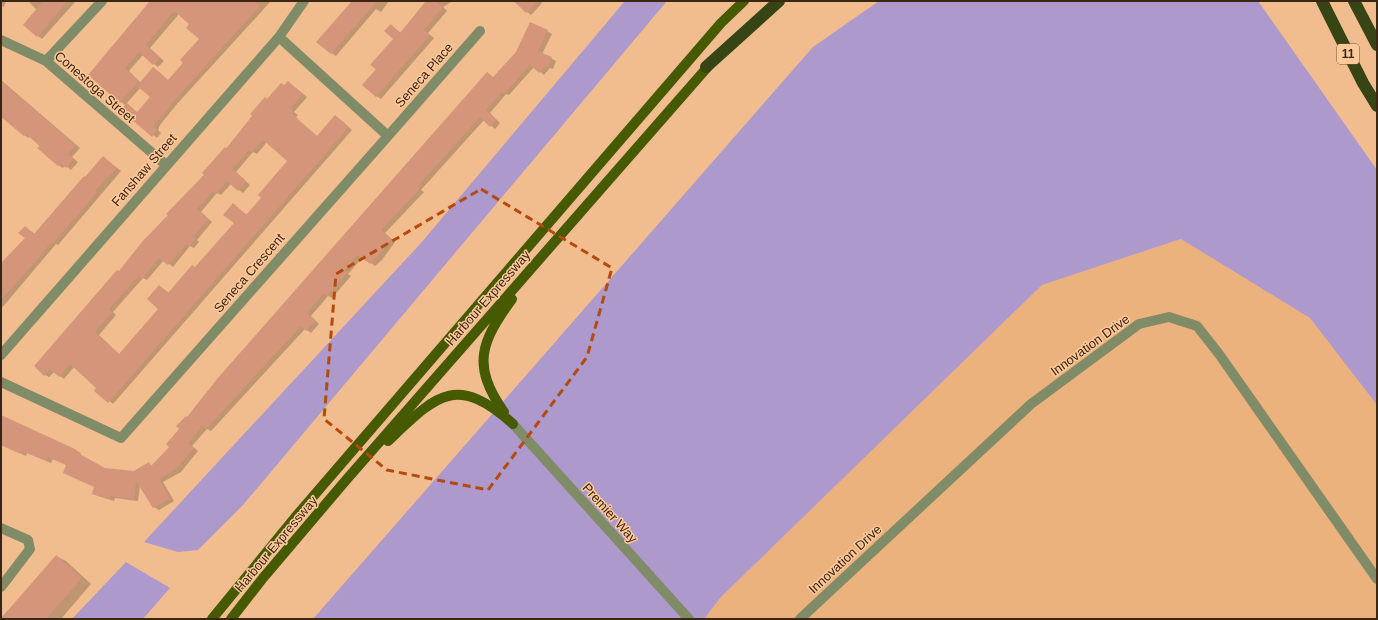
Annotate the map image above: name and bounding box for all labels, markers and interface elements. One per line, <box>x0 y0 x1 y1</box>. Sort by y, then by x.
street label: Seneca Place <box>392 40 456 110</box>
road number: 11 <box>1337 44 1359 64</box>
street label: Conestoga Street <box>52 48 138 126</box>
street label: Fanshaw Street <box>108 130 180 209</box>
street label: Seneca Crescent <box>211 230 288 316</box>
street label: Harbour Expressway <box>443 247 534 348</box>
street label: Innovation Drive <box>1048 311 1132 379</box>
street label: Premier Way <box>579 480 641 546</box>
street label: Harbour Expressway <box>231 493 321 595</box>
street label: Innovation Drive <box>806 521 884 597</box>

